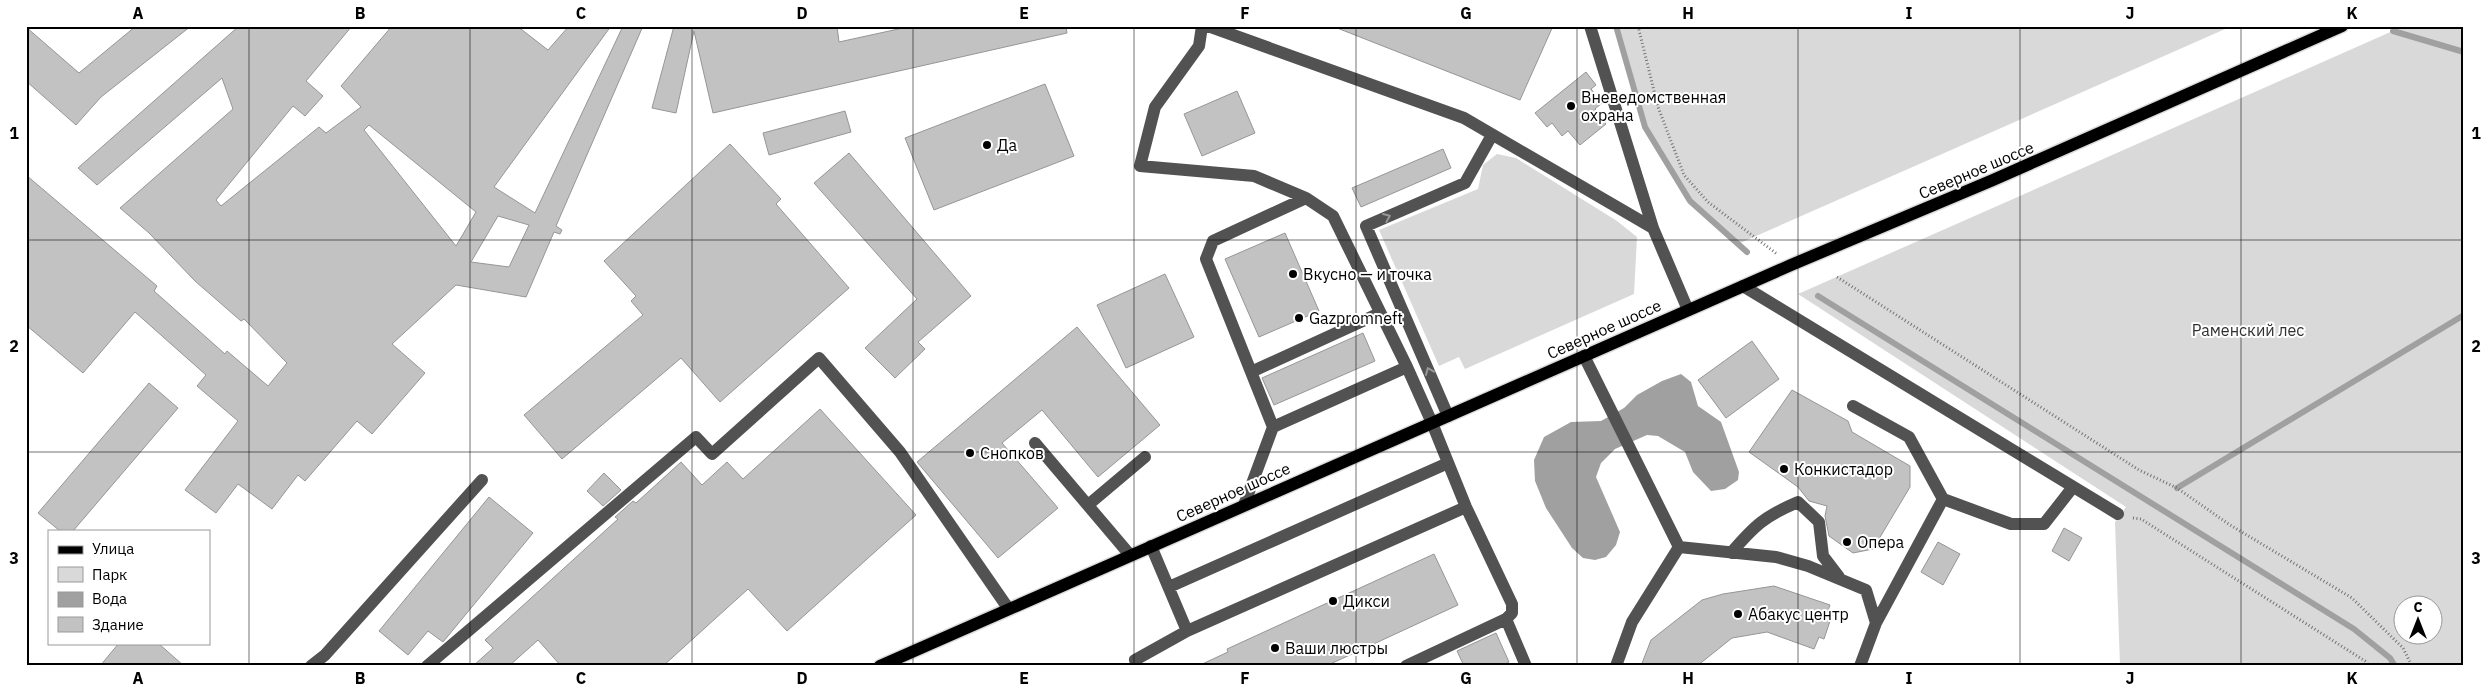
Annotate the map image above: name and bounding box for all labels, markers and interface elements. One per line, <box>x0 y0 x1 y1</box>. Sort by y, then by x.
text: A <box>133 3 144 23</box>
text: B <box>355 3 366 23</box>
text: C <box>576 3 586 23</box>
text: D <box>796 3 808 23</box>
text: E <box>1019 3 1029 23</box>
text: F <box>1240 3 1250 23</box>
text: G <box>1460 3 1472 23</box>
text: H <box>1682 3 1694 23</box>
text: I <box>1906 3 1913 23</box>
text: J <box>2126 3 2134 23</box>
text: K <box>2346 3 2358 23</box>
place label: Вневедомственная охрана <box>1581 87 1726 125</box>
marker: Вневедомственная охрана <box>1565 100 1577 112</box>
text: 1 <box>9 123 19 143</box>
text: 1 <box>2471 123 2481 143</box>
place label: Да <box>997 135 1018 155</box>
street label: Северное шоссе <box>1915 137 2037 203</box>
marker: Да <box>981 139 993 151</box>
one-way arrow <box>1382 213 1391 224</box>
place label: Вкусно — и точка <box>1303 264 1432 284</box>
marker: Вкусно — и точка <box>1287 268 1299 280</box>
street label: Северное шоссе <box>1544 295 1664 363</box>
place label: Gazpromneft <box>1309 308 1403 328</box>
marker: Gazpromneft <box>1293 312 1305 324</box>
park label: Раменский лес <box>2192 320 2304 340</box>
text: 2 <box>9 336 19 356</box>
text: 2 <box>2471 336 2481 356</box>
one-way arrow <box>1424 367 1435 376</box>
place label: Снопков <box>980 443 1044 463</box>
marker: Снопков <box>964 447 976 459</box>
street label: Северное шоссе <box>1173 458 1293 526</box>
place label: Конкистадор <box>1794 459 1893 479</box>
marker: Конкистадор <box>1778 463 1790 475</box>
legend <box>48 530 210 644</box>
place label: Опера <box>1857 532 1905 552</box>
marker: Опера <box>1841 536 1853 548</box>
text: Улица <box>92 539 134 558</box>
text: 3 <box>9 548 19 568</box>
text: 3 <box>2471 548 2481 568</box>
text: Парк <box>92 565 127 584</box>
text: Вода <box>92 589 127 608</box>
place label: Дикси <box>1343 591 1390 611</box>
north arrow <box>2392 594 2442 644</box>
marker: Дикси <box>1327 595 1339 607</box>
text: С <box>2413 598 2423 616</box>
place label: Абакус центр <box>1748 604 1849 624</box>
marker: Абакус центр <box>1732 608 1744 620</box>
text: Здание <box>92 615 144 634</box>
place label: Ваши люстры <box>1285 638 1388 658</box>
marker: Ваши люстры <box>1269 642 1281 654</box>
text: A <box>133 668 144 688</box>
text: B <box>355 668 366 688</box>
text: C <box>576 668 586 688</box>
text: D <box>796 668 808 688</box>
text: E <box>1019 668 1029 688</box>
text: F <box>1240 668 1250 688</box>
text: G <box>1460 668 1472 688</box>
text: H <box>1682 668 1694 688</box>
text: I <box>1906 668 1913 688</box>
text: J <box>2126 668 2134 688</box>
text: K <box>2346 668 2358 688</box>

